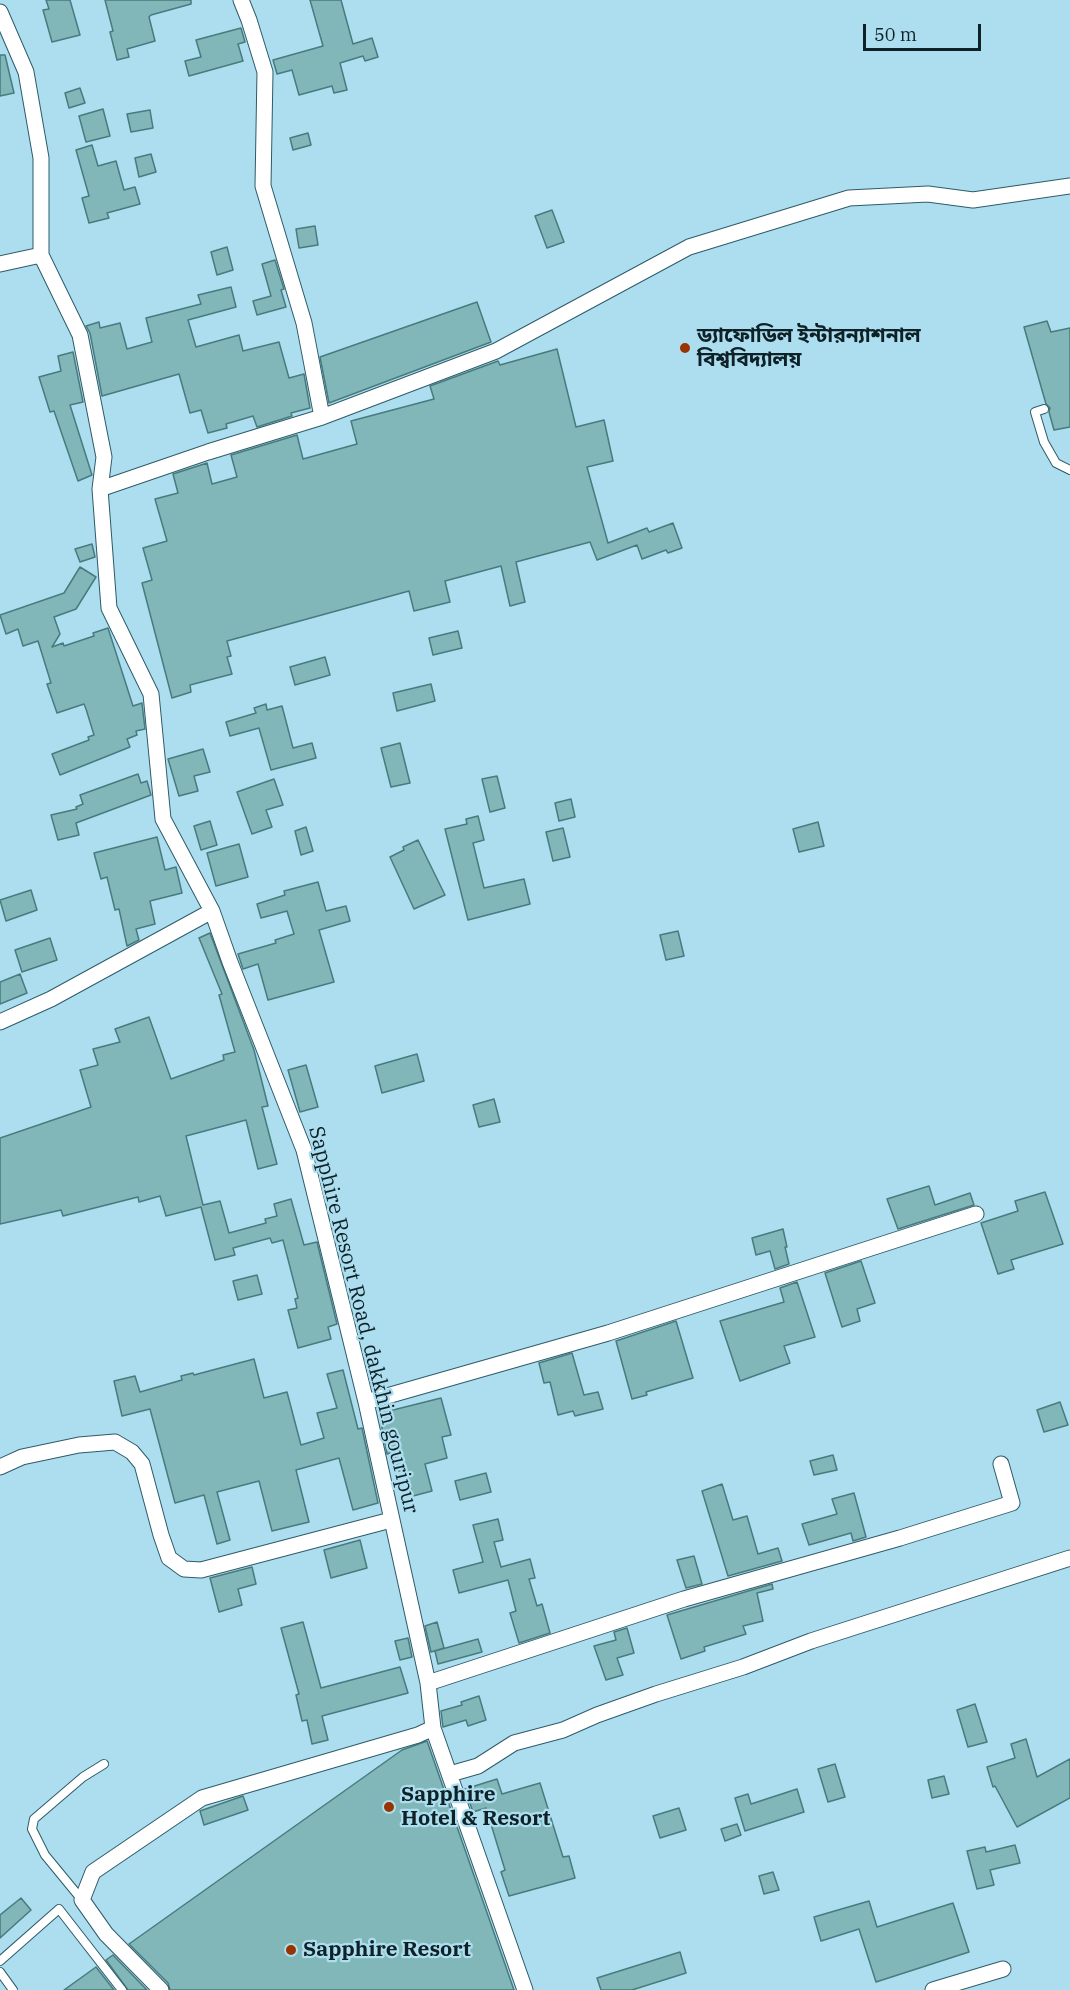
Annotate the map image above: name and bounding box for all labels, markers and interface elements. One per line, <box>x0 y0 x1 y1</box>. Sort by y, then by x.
scale bar <box>866 12 984 50</box>
text: 50 m <box>874 23 917 46</box>
place label: ড্যাফোডিল ইন্টারন্যাশনাল বিশ্ববিদ্যালয় <box>697 323 921 373</box>
marker: ড্যাফোডিল ইন্টারন্যাশনাল বিশ্ববিদ্যালয় <box>678 341 692 355</box>
street label: Sapphire Resort Road, dakkhin gouripur <box>303 1124 423 1516</box>
place label: Sapphire Hotel & Resort <box>401 1782 550 1832</box>
marker: Sapphire Hotel & Resort <box>382 1800 396 1814</box>
place label: Sapphire Resort <box>303 1937 471 1963</box>
marker: Sapphire Resort <box>284 1943 298 1957</box>

